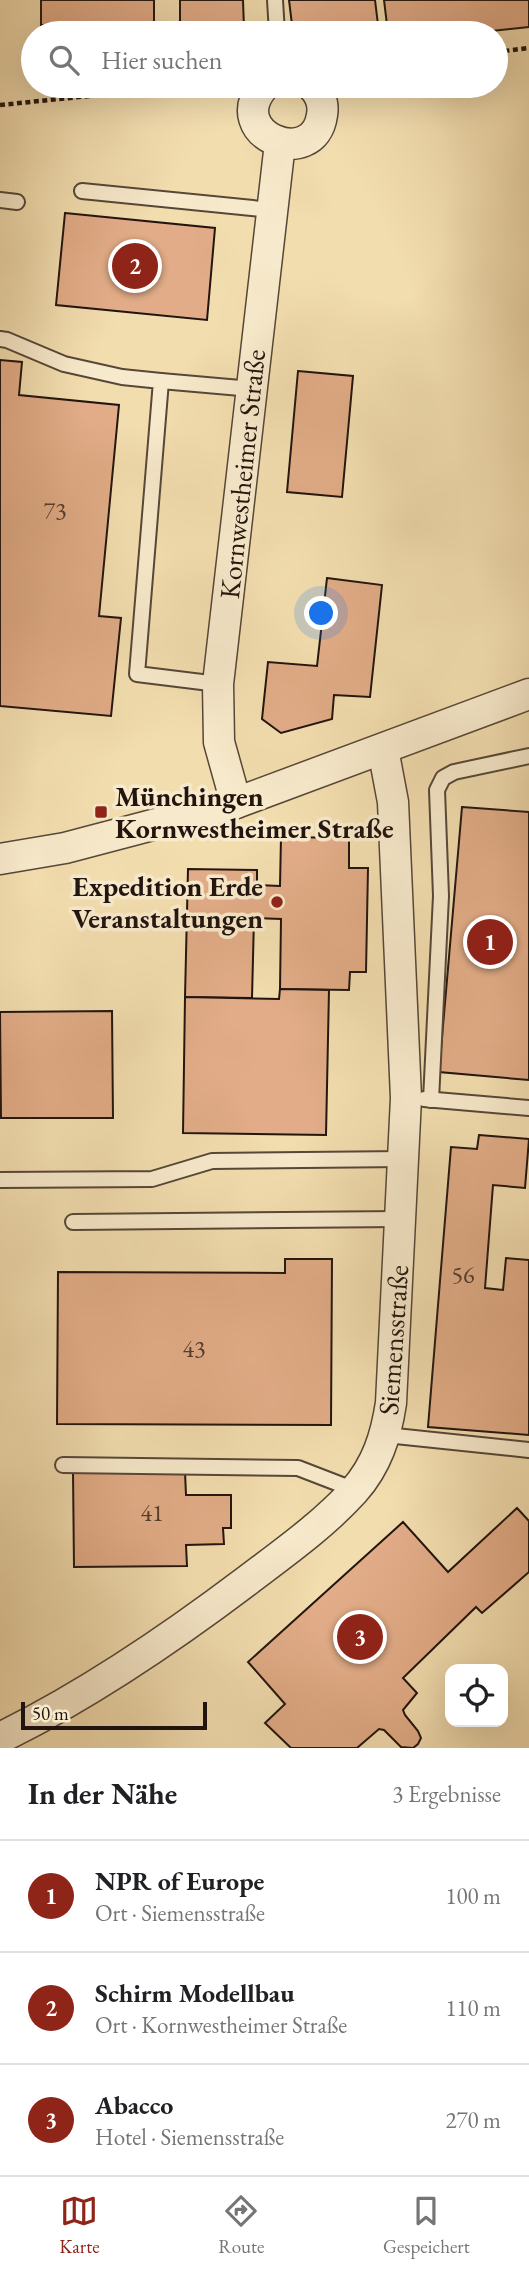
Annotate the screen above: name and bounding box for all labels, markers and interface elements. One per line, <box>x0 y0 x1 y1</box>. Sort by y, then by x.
search box <box>21 21 508 98</box>
icon: search <box>45 41 83 79</box>
text: Hier suchen <box>101 43 222 77</box>
pin: 2 <box>112 240 158 292</box>
street label: Kornwestheimer Straße <box>211 347 273 601</box>
house number: 73 <box>43 495 67 526</box>
your location <box>304 596 338 630</box>
place label: Münchingen Kornwestheimer Straße <box>115 778 394 846</box>
marker: Münchingen Kornwestheimer Straße <box>93 804 109 820</box>
place label: Expedition Erde Veranstaltungen <box>72 868 263 936</box>
marker: Expedition Erde Veranstaltungen <box>269 894 285 910</box>
pin: 1 <box>467 916 513 968</box>
house number: 56 <box>451 1259 475 1290</box>
street label: Siemensstraße <box>370 1263 416 1416</box>
house number: 43 <box>182 1333 206 1364</box>
house number: 41 <box>140 1497 164 1528</box>
pin: 3 <box>337 1611 383 1663</box>
map controls <box>445 1664 508 1727</box>
button: locate <box>445 1664 508 1727</box>
scale bar <box>21 1699 206 1731</box>
text: 50 m <box>32 1701 69 1726</box>
text: In der Nähe <box>28 1774 177 1813</box>
text: 3 Ergebnisse <box>392 1779 501 1809</box>
text: NPR of Europe <box>95 1864 264 1898</box>
text: 1 <box>45 1881 57 1911</box>
text: 100 m <box>445 1881 501 1911</box>
text: Ort · Siemensstraße <box>95 1898 265 1928</box>
text: Schirm Modellbau <box>95 1976 294 2010</box>
text: 2 <box>45 1993 57 2023</box>
text: 110 m <box>445 1993 501 2023</box>
text: Ort · Kornwestheimer Straße <box>95 2010 347 2040</box>
text: Abacco <box>95 2088 173 2122</box>
text: 3 <box>45 2105 57 2135</box>
text: 270 m <box>445 2105 501 2135</box>
text: Hotel · Siemensstraße <box>95 2122 284 2152</box>
tab: Karte <box>59 2192 100 2259</box>
tab: Route <box>218 2192 265 2259</box>
tab: Gespeichert <box>383 2192 470 2259</box>

